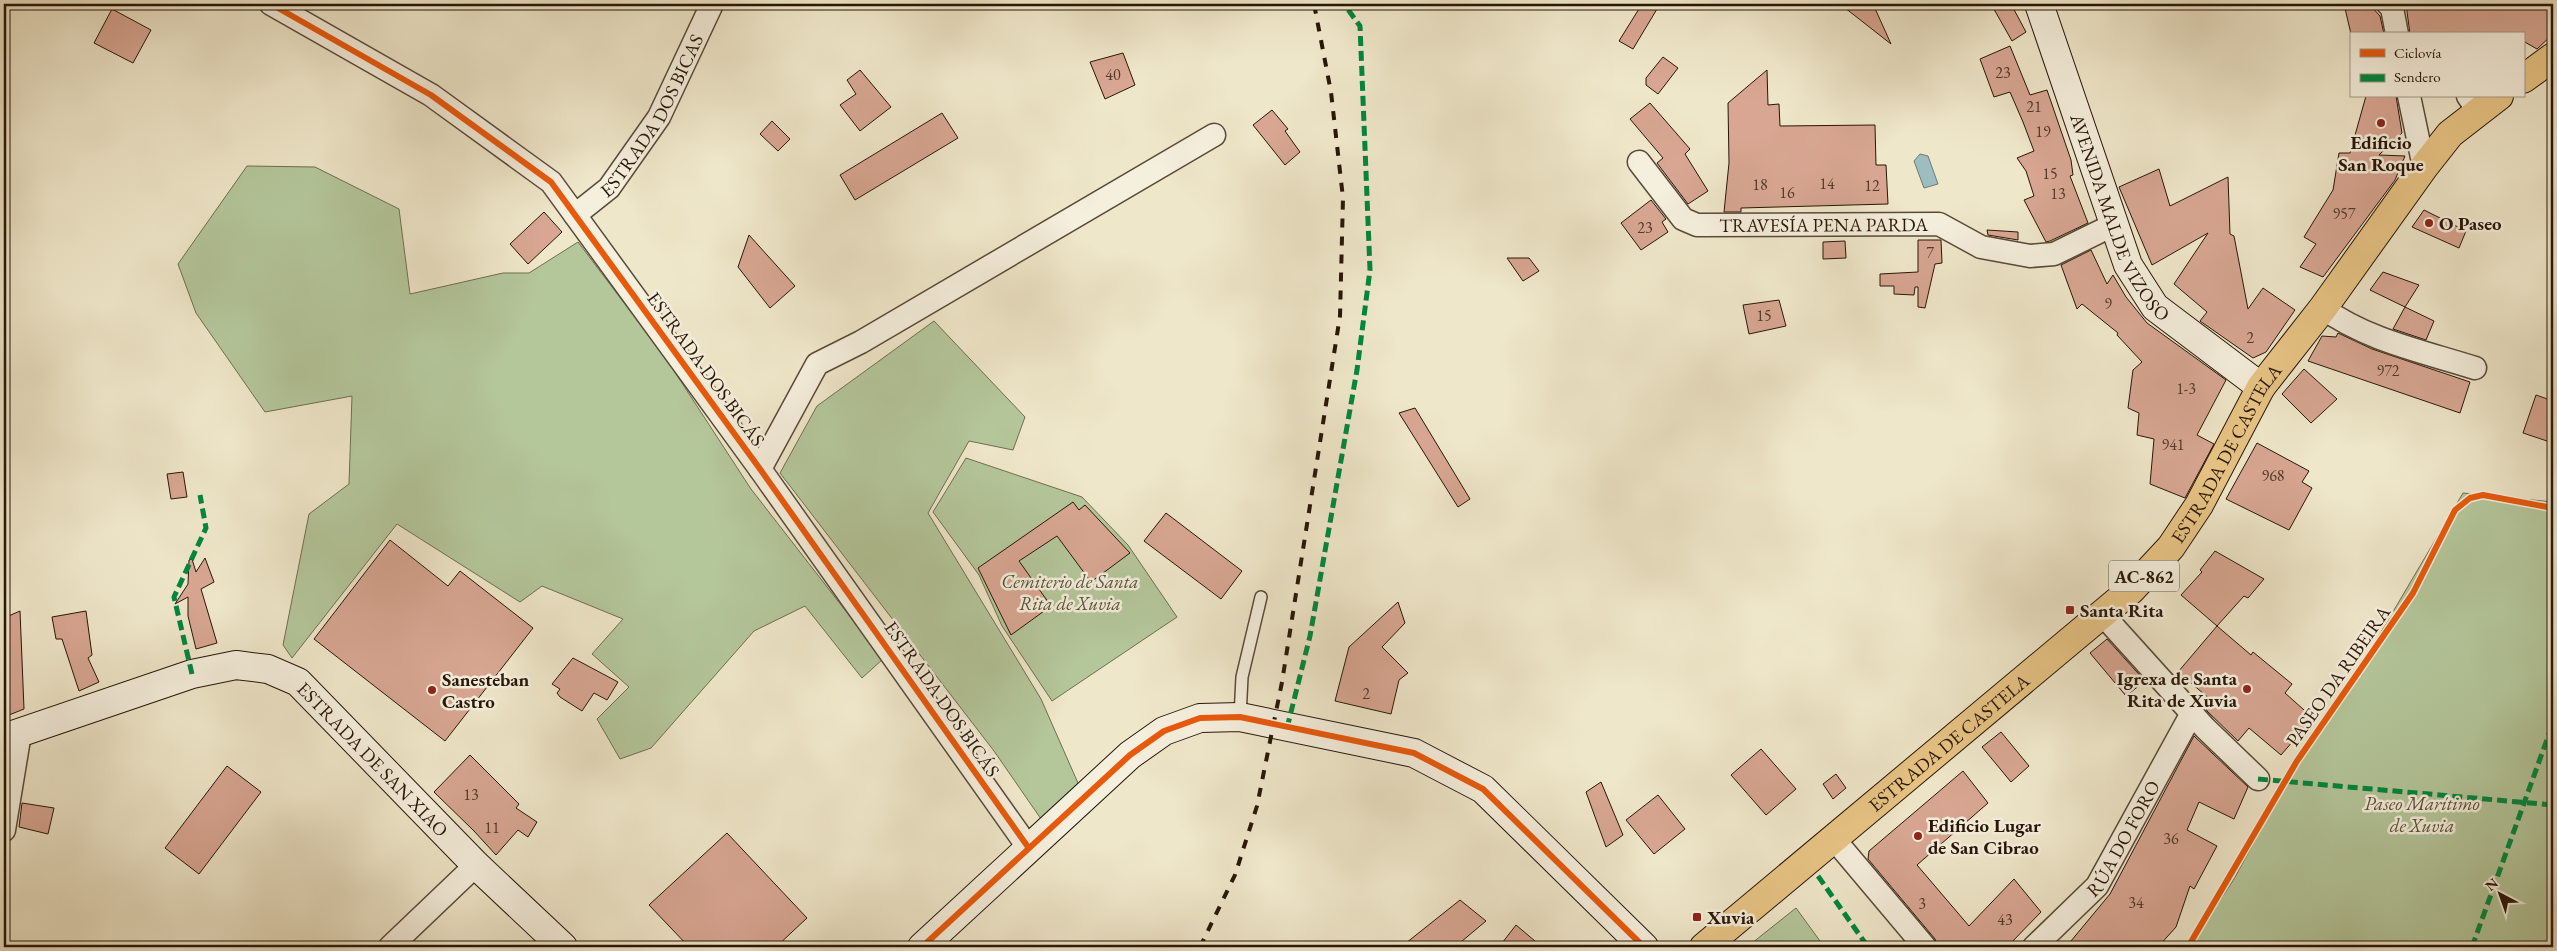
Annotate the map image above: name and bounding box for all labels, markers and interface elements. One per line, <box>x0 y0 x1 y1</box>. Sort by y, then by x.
street label: ESTRADA DOS BICAS <box>595 30 709 203</box>
legend <box>2350 32 2524 98</box>
text: Ciclovía <box>2394 43 2441 62</box>
house number: 23 <box>1995 62 2011 83</box>
house number: 40 <box>1105 64 1121 85</box>
text: Sendero <box>2394 67 2441 86</box>
house number: 21 <box>2026 96 2042 117</box>
street label: AVENIDA MALDE VIZOSO <box>2064 109 2175 327</box>
marker: Edificio San Roque <box>2375 117 2387 129</box>
house number: 19 <box>2035 121 2051 142</box>
place label: Edificio San Roque <box>2338 130 2424 177</box>
house number: 15 <box>2042 163 2058 184</box>
house number: 14 <box>1819 173 1835 194</box>
house number: 18 <box>1752 174 1768 195</box>
house number: 12 <box>1864 175 1880 196</box>
house number: 16 <box>1779 182 1795 203</box>
house number: 13 <box>2050 183 2066 204</box>
house number: 957 <box>2332 203 2356 224</box>
place label: O Paseo <box>2439 211 2502 236</box>
street label: TRAVESÍA PENA PARDA <box>1719 212 1929 237</box>
house number: 23 <box>1637 217 1653 238</box>
marker: O Paseo <box>2423 217 2435 229</box>
house number: 7 <box>1926 242 1934 263</box>
street label: ESTRADA DOS BICÁS <box>642 287 771 451</box>
house number: 9 <box>2104 293 2112 314</box>
house number: 15 <box>1756 305 1772 326</box>
house number: 2 <box>2246 327 2254 348</box>
street label: ESTRADA DE CASTELA <box>2165 358 2288 548</box>
house number: 972 <box>2376 360 2400 381</box>
house number: 1-3 <box>2176 378 2196 399</box>
house number: 941 <box>2161 434 2185 455</box>
house number: 968 <box>2261 465 2285 486</box>
road number: AC-862 <box>2109 560 2179 592</box>
park label: Cemiterio de Santa Rita de Xuvia <box>1001 569 1139 616</box>
place label: Santa Rita <box>2080 598 2164 623</box>
street label: PASEO DA RIBEIRA <box>2280 600 2396 751</box>
marker: Santa Rita <box>2064 604 2076 616</box>
street label: ESTRADA DOS BICÁS <box>879 616 1005 782</box>
place label: Igrexa de Santa Rita de Xuvia <box>2117 666 2238 713</box>
place label: Sanesteban Castro <box>442 667 530 714</box>
street label: ESTRADA DE CASTELA <box>1863 667 2035 817</box>
street label: ESTRADA DE SAN XIAO <box>292 676 454 842</box>
house number: 2 <box>1362 683 1370 704</box>
marker: Igrexa de Santa Rita de Xuvia <box>2241 683 2253 695</box>
marker: Sanesteban Castro <box>426 684 438 696</box>
street label: RÚA DO FORO <box>2081 776 2165 902</box>
house number: 13 <box>463 784 479 805</box>
park label: Paseo Marítimo de Xuvia <box>2364 791 2480 838</box>
place label: Edificio Lugar de San Cibrao <box>1928 813 2041 860</box>
house number: 11 <box>484 817 500 838</box>
house number: 36 <box>2163 828 2179 849</box>
marker: Edificio Lugar de San Cibrao <box>1912 830 1924 842</box>
north arrow <box>2474 868 2524 918</box>
text: N <box>2481 873 2502 895</box>
house number: 34 <box>2128 892 2144 913</box>
house number: 3 <box>1918 893 1926 914</box>
place label: Xuvia <box>1706 905 1755 930</box>
house number: 43 <box>1997 909 2013 930</box>
marker: Xuvia <box>1691 911 1703 923</box>

